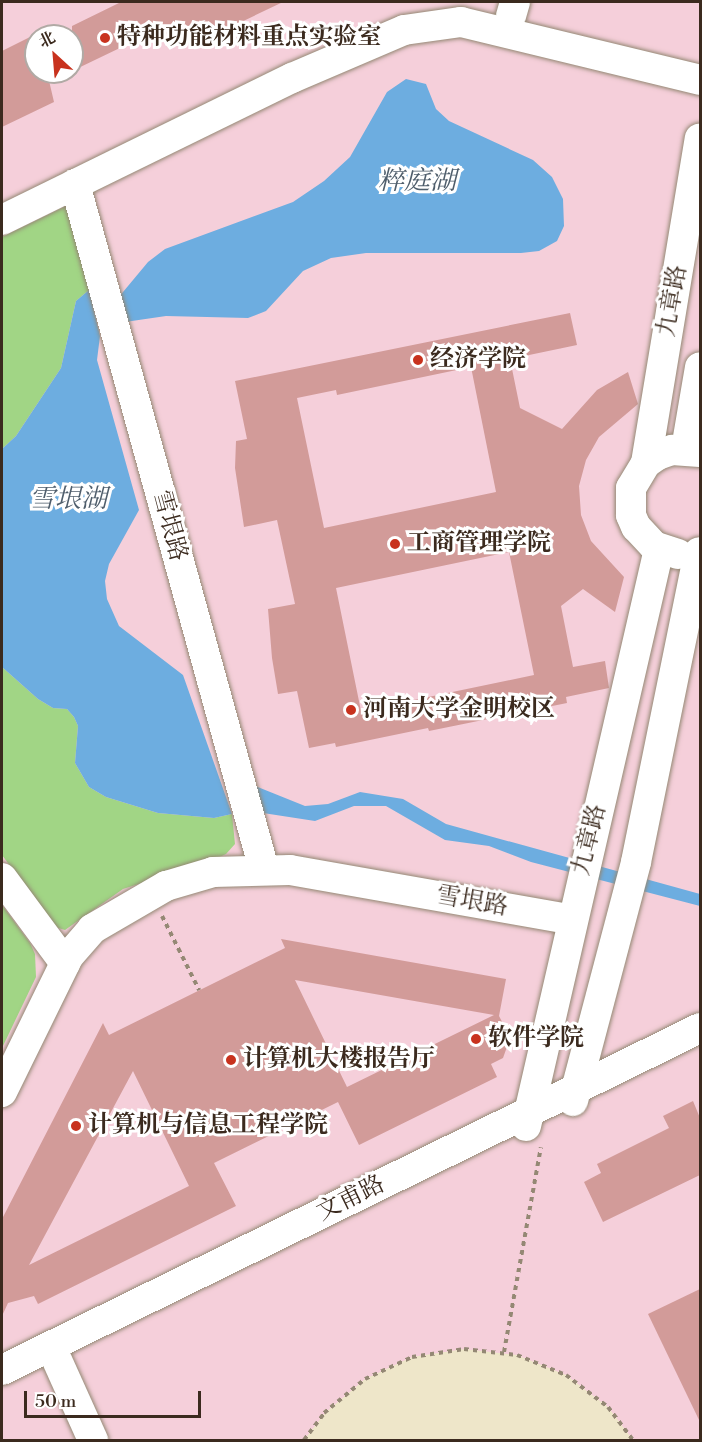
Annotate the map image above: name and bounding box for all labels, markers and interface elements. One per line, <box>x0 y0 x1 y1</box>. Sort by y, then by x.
north arrow <box>24 24 84 84</box>
place label: 特种功能材料重点实验室 <box>117 24 381 52</box>
text: 北 <box>35 27 59 52</box>
marker: 特种功能材料重点实验室 <box>98 31 112 45</box>
water label: 粹庭湖 <box>378 166 456 198</box>
street label: 九章路 <box>653 263 693 339</box>
place label: 经济学院 <box>430 346 526 374</box>
marker: 经济学院 <box>411 353 425 367</box>
water label: 雪垠湖 <box>29 484 107 516</box>
street label: 雪垠路 <box>146 487 192 565</box>
place label: 工商管理学院 <box>407 530 551 558</box>
marker: 工商管理学院 <box>388 537 402 551</box>
place label: 河南大学金明校区 <box>363 696 555 724</box>
marker: 河南大学金明校区 <box>344 703 358 717</box>
street label: 九章路 <box>567 802 613 878</box>
street label: 雪垠路 <box>434 882 510 922</box>
place label: 软件学院 <box>488 1025 584 1053</box>
marker: 软件学院 <box>469 1032 483 1046</box>
place label: 计算机大楼报告厅 <box>243 1046 435 1074</box>
marker: 计算机大楼报告厅 <box>224 1053 238 1067</box>
place label: 计算机与信息工程学院 <box>88 1112 328 1140</box>
marker: 计算机与信息工程学院 <box>69 1119 83 1133</box>
street label: 文甫路 <box>312 1170 390 1228</box>
scale bar <box>27 1379 204 1417</box>
text: 50 m <box>35 1390 76 1413</box>

